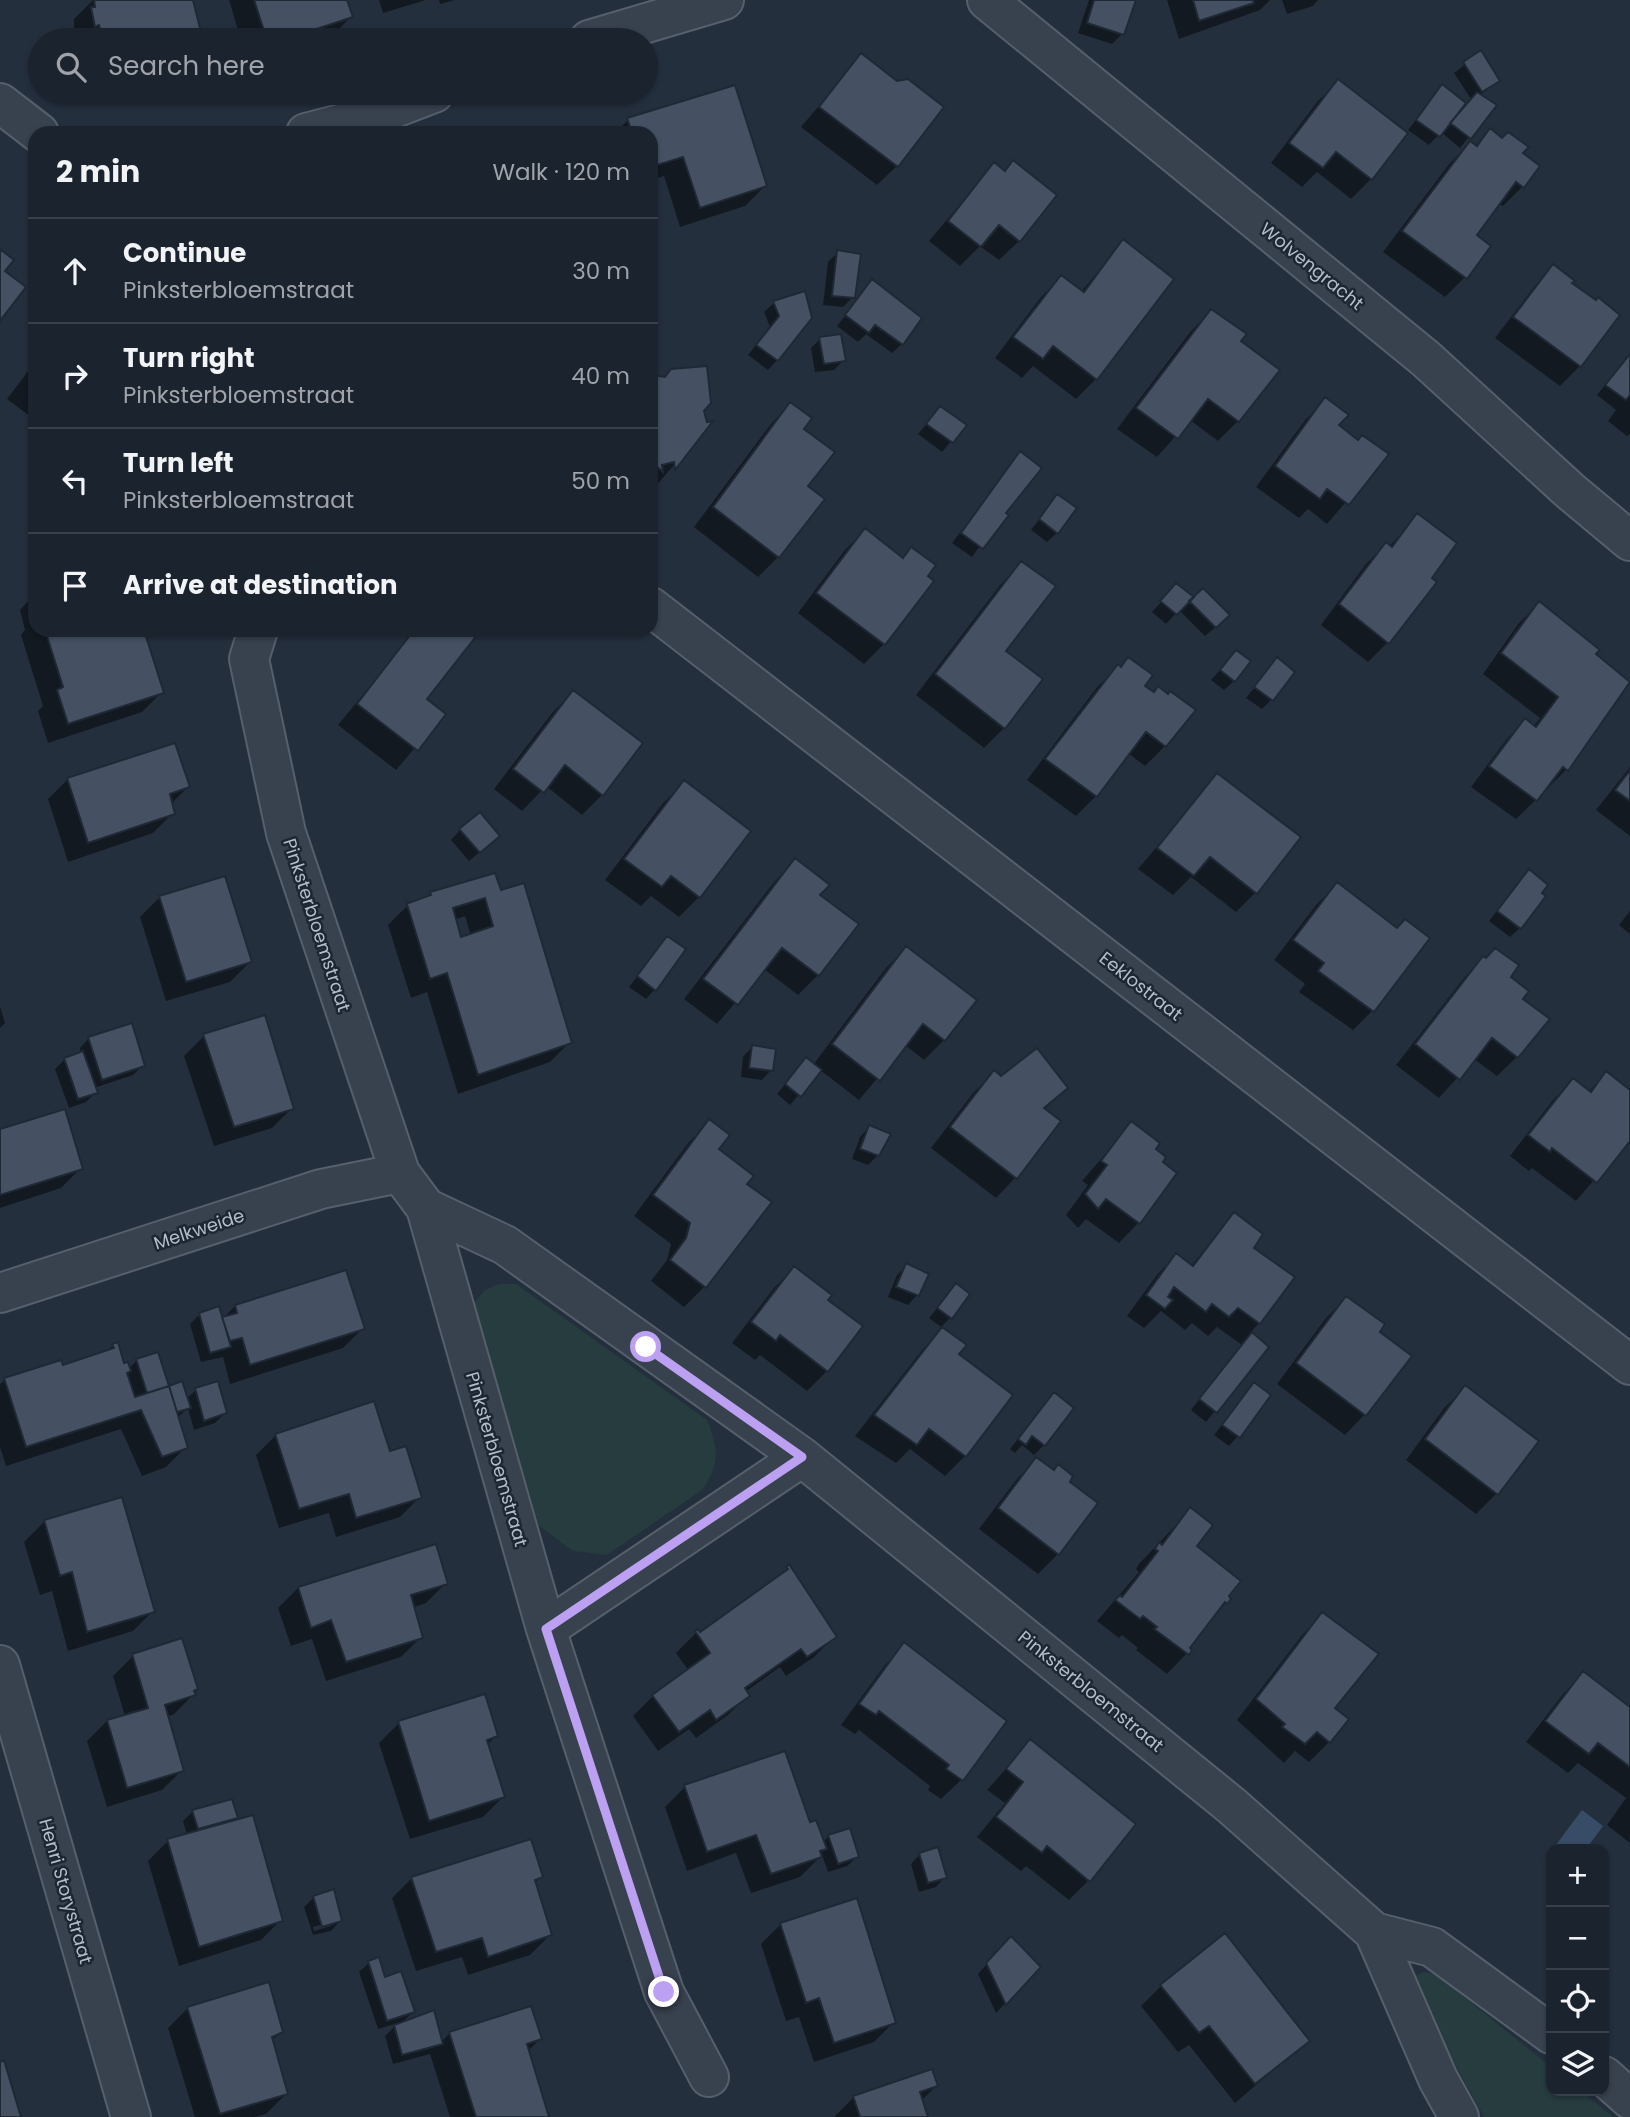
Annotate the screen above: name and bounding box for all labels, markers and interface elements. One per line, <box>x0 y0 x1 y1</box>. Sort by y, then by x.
search box <box>28 28 658 105</box>
icon: search <box>52 48 90 86</box>
text: Search here <box>108 48 265 84</box>
text: 2 min <box>56 150 140 193</box>
text: Walk · 120 m <box>492 156 630 188</box>
street label: Wolvengracht <box>1255 217 1369 315</box>
text: Continue <box>123 235 246 271</box>
icon: ahead <box>56 252 94 290</box>
text: 30 m <box>572 255 630 287</box>
text: Pinksterbloemstraat <box>123 274 354 306</box>
text: Turn right <box>123 340 255 376</box>
icon: right <box>56 357 94 395</box>
text: 40 m <box>571 360 630 392</box>
text: Pinksterbloemstraat <box>123 379 354 411</box>
text: Turn left <box>123 445 234 481</box>
icon: left <box>56 462 94 500</box>
text: 50 m <box>571 465 630 497</box>
text: Pinksterbloemstraat <box>123 484 354 516</box>
icon: arrive <box>56 567 94 605</box>
text: Arrive at destination <box>123 567 398 603</box>
street label: Pinksterbloemstraat <box>277 835 357 1015</box>
street label: Eeklostraat <box>1094 946 1188 1026</box>
street label: Melkweide <box>150 1203 248 1255</box>
route start <box>630 1331 661 1362</box>
street label: Pinksterbloemstraat <box>460 1369 534 1549</box>
street label: Pinksterbloemstraat <box>1013 1624 1169 1758</box>
street label: Henri Storystraat <box>33 1815 99 1967</box>
map controls <box>1546 1844 1609 2096</box>
button: + <box>1546 1844 1609 1907</box>
button: − <box>1546 1907 1609 1970</box>
button: locate <box>1546 1970 1609 2033</box>
route end <box>648 1976 679 2007</box>
button: layers <box>1546 2033 1609 2096</box>

